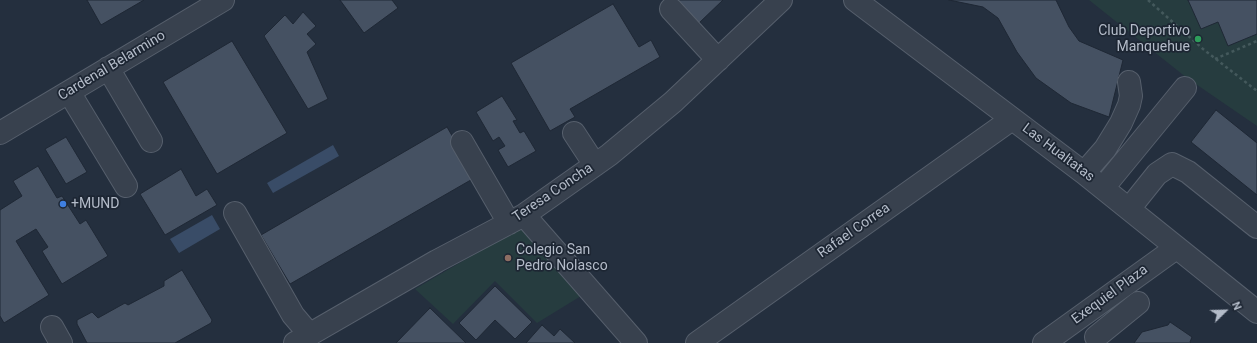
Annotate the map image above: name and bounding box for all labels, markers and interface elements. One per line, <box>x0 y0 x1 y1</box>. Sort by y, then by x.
place label: Club Deportivo Manquehue <box>1098 23 1190 56</box>
street label: Cardenal Belarmino <box>55 27 169 105</box>
marker: Club Deportivo Manquehue <box>1193 34 1203 44</box>
street label: Las Hualtatas <box>1019 120 1097 186</box>
street label: Teresa Concha <box>510 160 596 226</box>
place label: +MUND <box>71 196 119 212</box>
marker: +MUND <box>58 199 68 209</box>
street label: Rafael Correa <box>815 200 893 262</box>
place label: Colegio San Pedro Nolasco <box>516 242 608 274</box>
marker: Colegio San Pedro Nolasco <box>503 253 513 263</box>
street label: Exequiel Plaza <box>1069 262 1151 328</box>
north arrow <box>1205 291 1245 331</box>
text: N <box>1229 300 1244 312</box>

